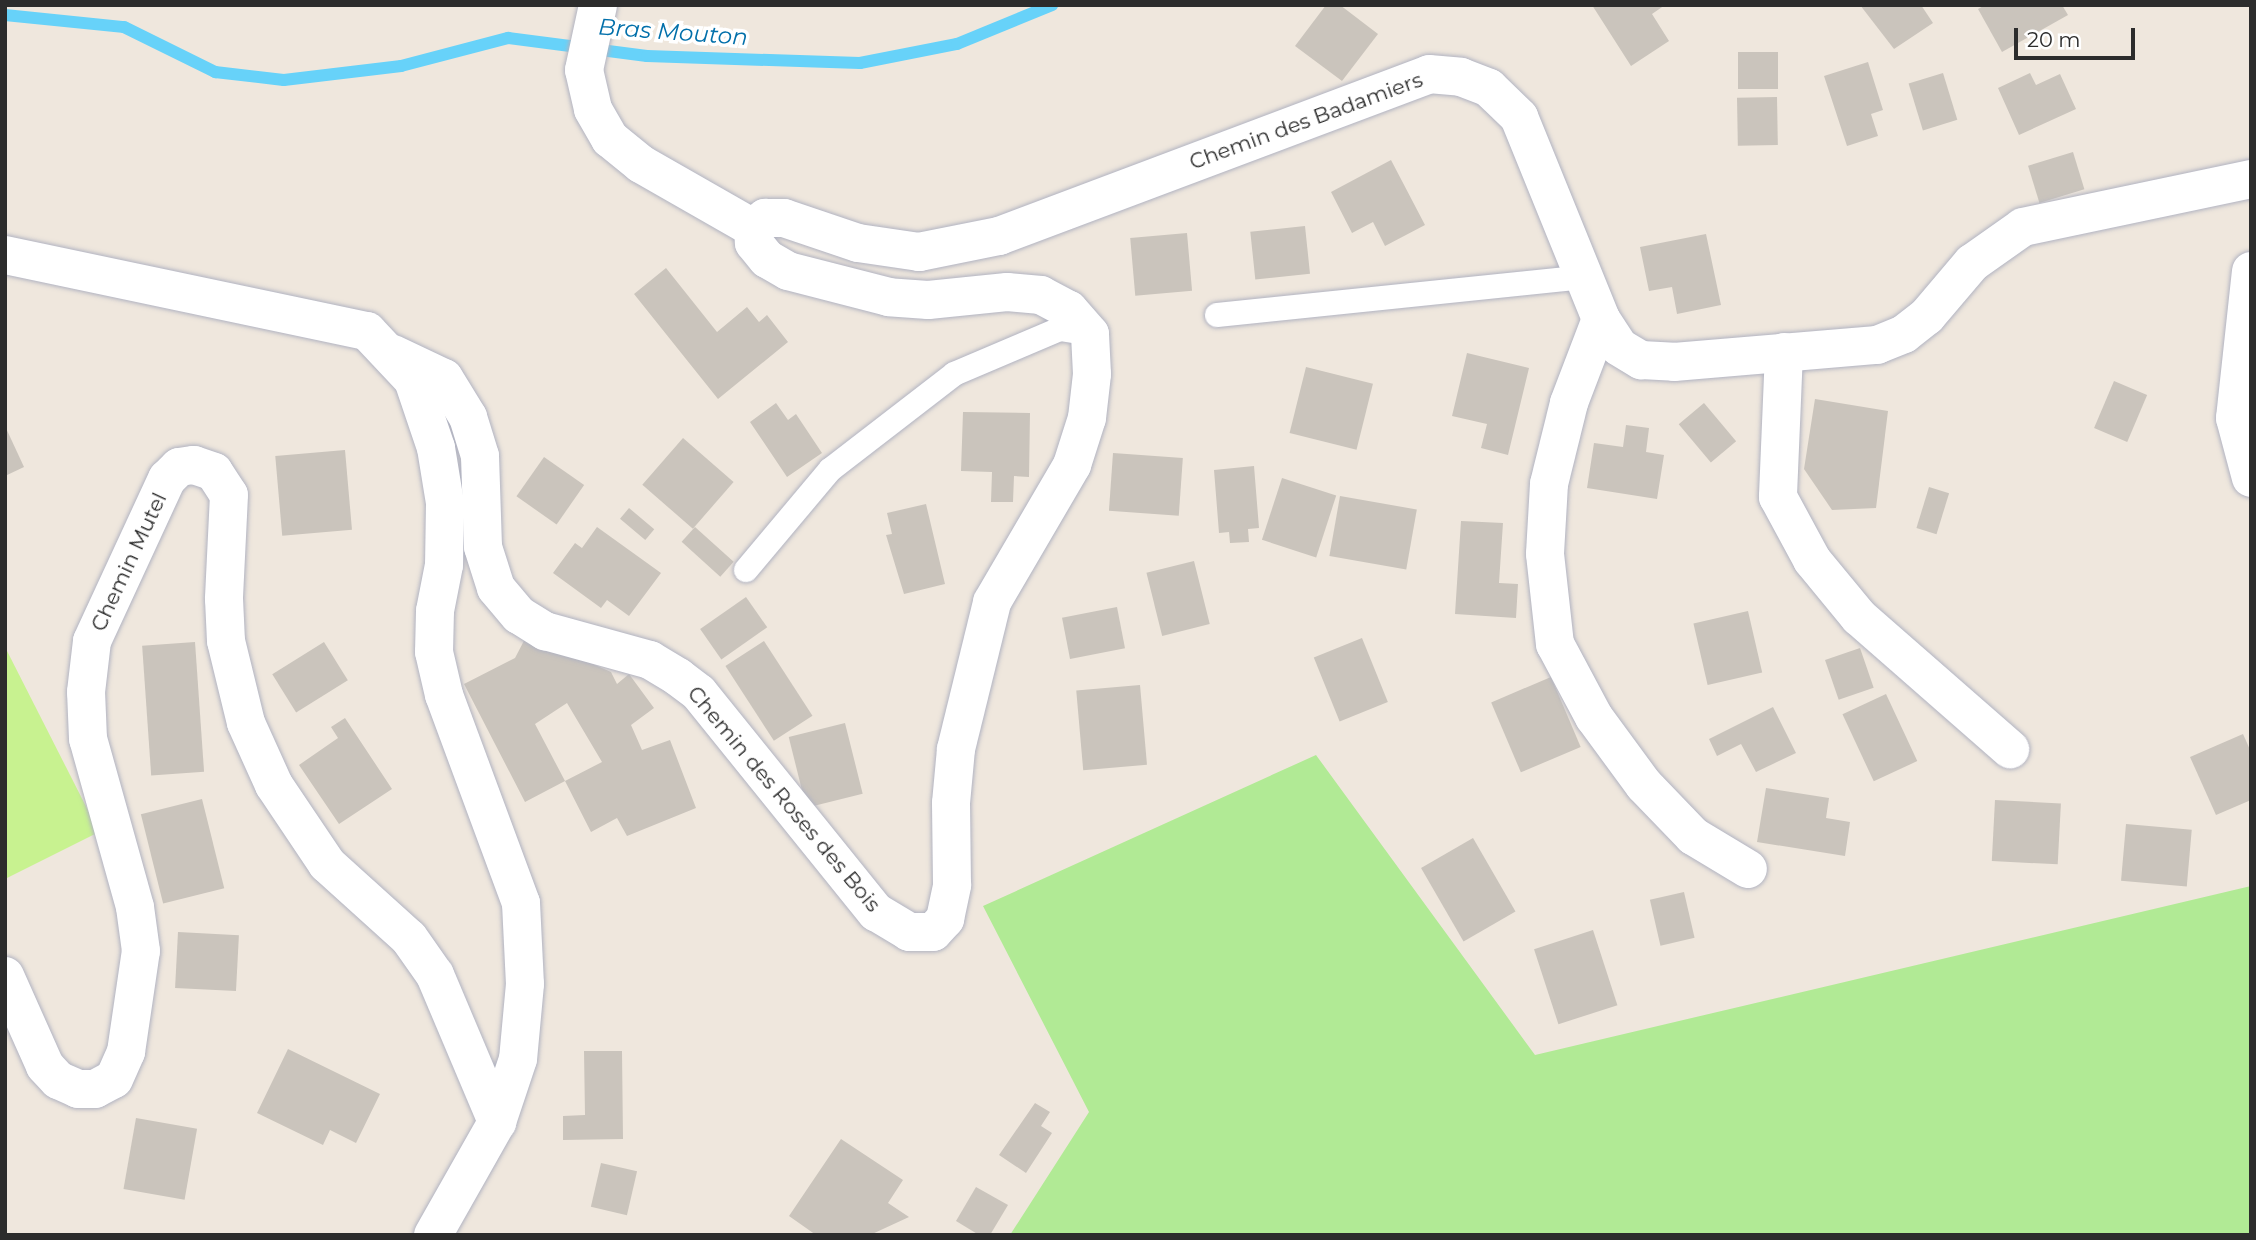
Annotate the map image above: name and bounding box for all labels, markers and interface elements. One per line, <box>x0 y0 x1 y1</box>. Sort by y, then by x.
water label: Bras Mouton <box>597 13 749 51</box>
scale bar <box>2018 14 2139 58</box>
text: 20 m <box>2027 27 2081 52</box>
street label: Chemin des Badamiers <box>1186 67 1426 175</box>
street label: Chemin Mutel <box>86 489 172 635</box>
street label: Chemin des Roses des Bois <box>682 681 886 917</box>

